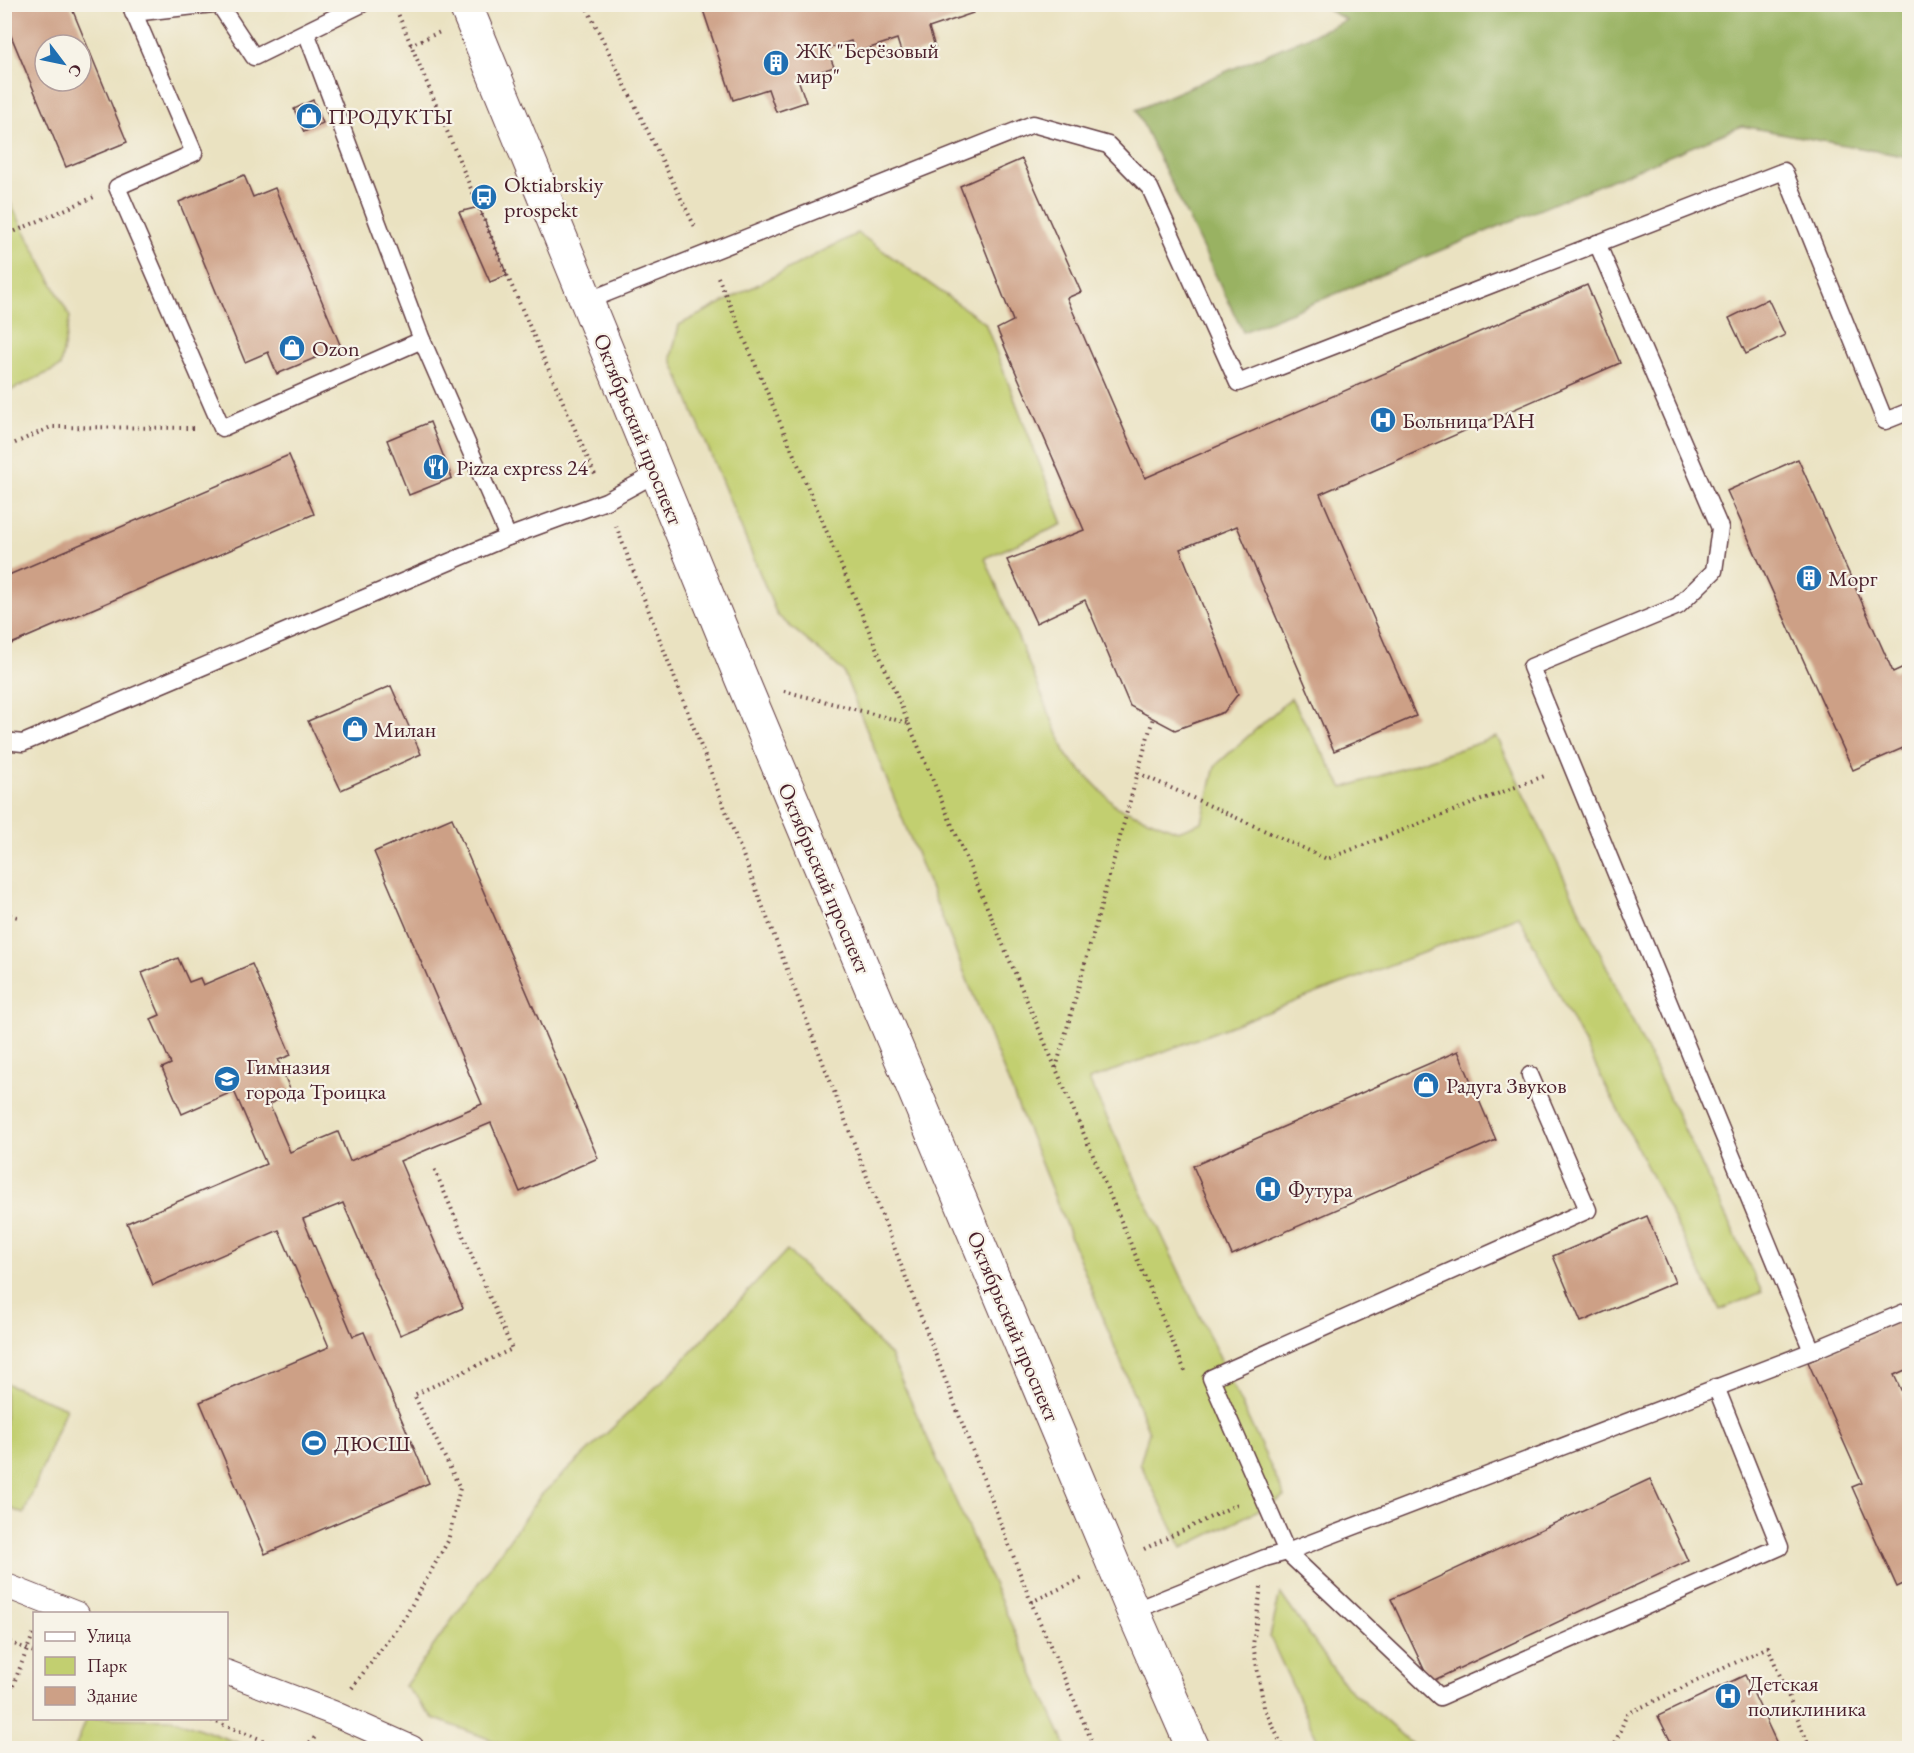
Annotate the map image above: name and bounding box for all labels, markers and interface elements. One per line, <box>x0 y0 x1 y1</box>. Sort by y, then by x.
north arrow <box>33 33 93 93</box>
place label: ЖК "Берёзовый мир" <box>795 36 939 90</box>
building icon: ЖК "Берёзовый мир" <box>761 48 791 78</box>
text: С <box>63 60 87 81</box>
shop icon: ПРОДУКТЫ <box>294 101 324 131</box>
place label: ПРОДУКТЫ <box>328 102 453 131</box>
place label: Oktiabrskiy prospekt <box>504 170 604 224</box>
bus stop icon: Oktiabrskiy prospekt <box>469 182 499 212</box>
street label: Октябрьский проспект <box>587 329 690 529</box>
shop icon: Ozon <box>277 333 307 363</box>
place label: Ozon <box>312 334 360 363</box>
hospital icon: Больница РАН <box>1368 405 1398 435</box>
place label: Больница РАН <box>1402 406 1535 435</box>
restaurant icon: Pizza express 24 <box>421 452 451 482</box>
place label: Pizza express 24 <box>456 453 589 482</box>
building icon: Морг <box>1794 563 1824 593</box>
place label: Морг <box>1828 564 1878 593</box>
shop icon: Милан <box>340 714 370 744</box>
place label: Милан <box>374 715 436 744</box>
street label: Октябрьский проспект <box>771 779 878 978</box>
place label: Гимназия города Троицка <box>246 1052 387 1106</box>
school or university icon: Гимназия города Троицка <box>212 1064 242 1094</box>
shop icon: Радуга Звуков <box>1411 1070 1441 1100</box>
place label: Радуга Звуков <box>1446 1071 1567 1100</box>
hospital icon: Футура <box>1253 1174 1283 1204</box>
place label: Футура <box>1288 1175 1353 1204</box>
street label: Октябрьский проспект <box>960 1227 1067 1426</box>
sports icon: ДЮСШ <box>299 1428 329 1458</box>
place label: ДЮСШ <box>334 1429 411 1458</box>
legend <box>33 1612 228 1720</box>
text: Улица <box>86 1624 132 1647</box>
text: Парк <box>87 1654 127 1677</box>
place label: Детская поликлиника <box>1748 1669 1867 1723</box>
hospital icon: Детская поликлиника <box>1713 1681 1743 1711</box>
text: Здание <box>87 1684 137 1707</box>

